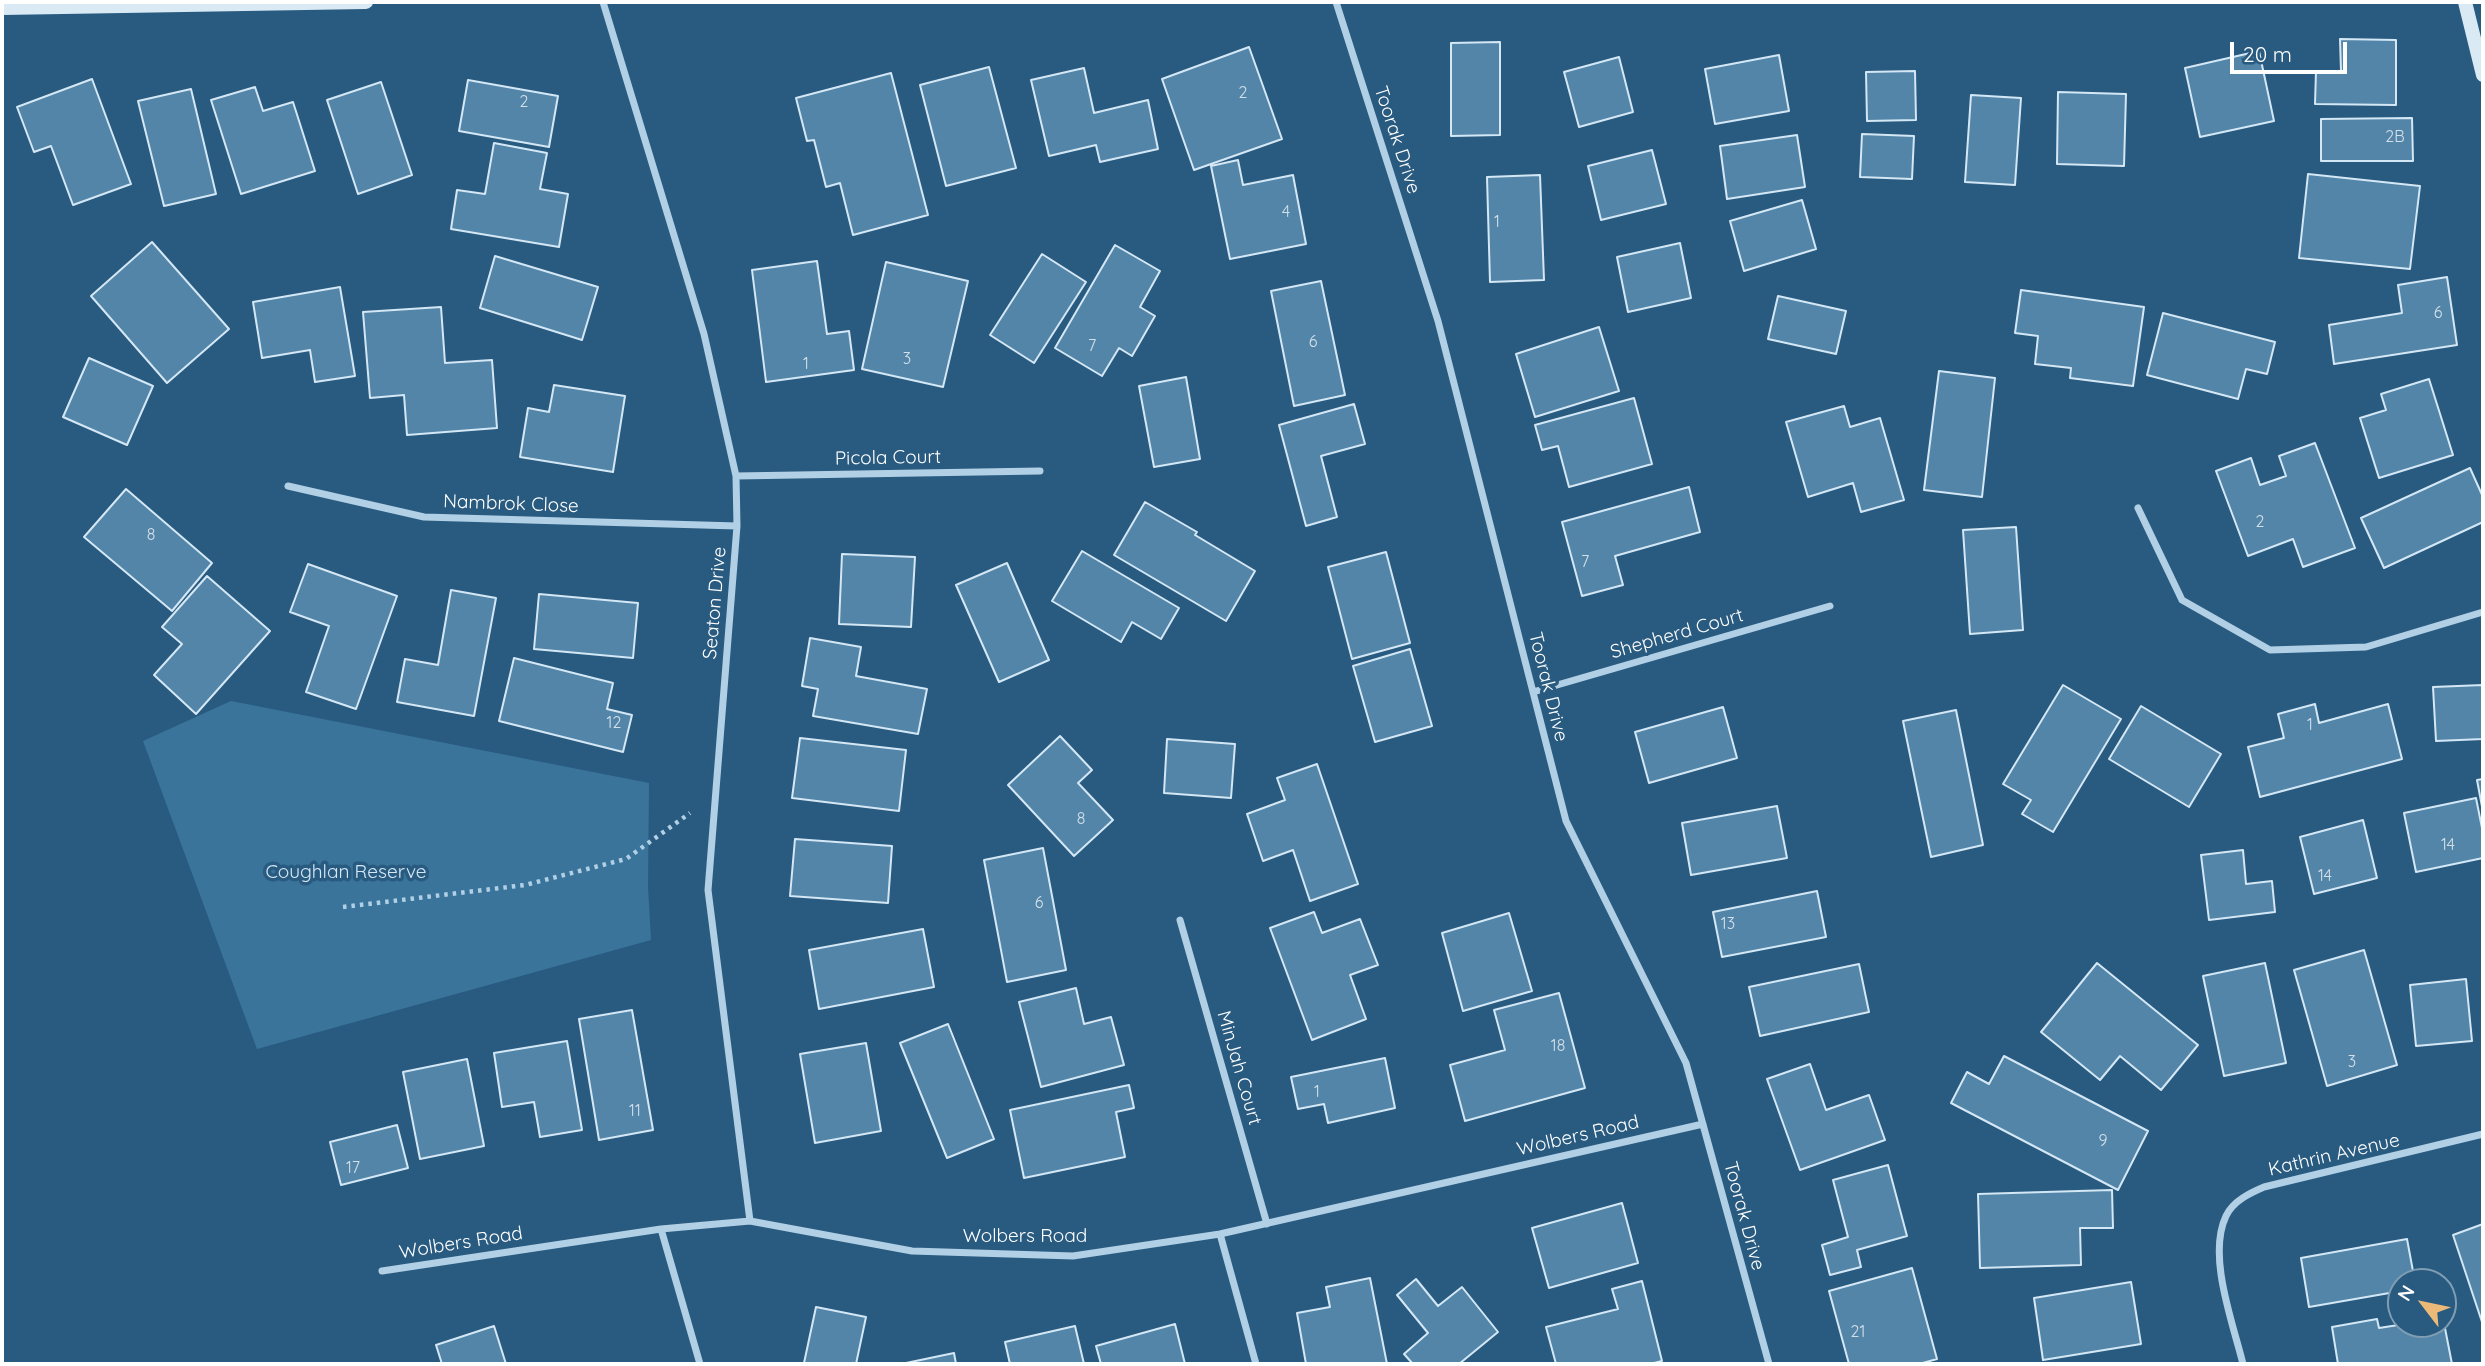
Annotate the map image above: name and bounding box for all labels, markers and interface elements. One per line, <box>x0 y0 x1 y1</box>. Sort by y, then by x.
scale bar <box>2233 28 2350 72</box>
text: 20 m <box>2243 41 2292 67</box>
house number: 2 <box>1239 83 1247 103</box>
street label: Toorak Drive <box>1369 83 1425 197</box>
house number: 2 <box>520 92 528 112</box>
house number: 2B <box>2385 127 2405 147</box>
house number: 4 <box>1282 202 1290 222</box>
house number: 1 <box>1494 212 1500 232</box>
house number: 6 <box>2434 303 2442 323</box>
house number: 6 <box>1309 332 1317 352</box>
house number: 7 <box>1088 336 1096 356</box>
house number: 3 <box>903 349 911 369</box>
house number: 1 <box>803 354 809 374</box>
street label: Picola Court <box>835 446 941 470</box>
street label: Nambrok Close <box>443 490 579 518</box>
house number: 2 <box>2256 512 2264 532</box>
house number: 8 <box>147 525 155 545</box>
street label: Seaton Drive <box>699 546 731 660</box>
house number: 7 <box>1581 552 1589 572</box>
street label: Shepherd Court <box>1608 604 1746 664</box>
street label: Toorak Drive <box>1523 630 1573 744</box>
house number: 12 <box>607 713 621 733</box>
house number: 1 <box>2307 715 2313 735</box>
house number: 8 <box>1077 809 1085 829</box>
house number: 14 <box>2441 835 2455 855</box>
park label: Coughlan Reserve <box>265 861 427 883</box>
house number: 14 <box>2318 866 2332 886</box>
house number: 6 <box>1035 893 1043 913</box>
house number: 13 <box>1721 914 1735 934</box>
street label: MinJah Court <box>1212 1008 1266 1128</box>
house number: 18 <box>1551 1036 1565 1056</box>
house number: 3 <box>2348 1052 2356 1072</box>
house number: 1 <box>1314 1082 1320 1102</box>
house number: 11 <box>629 1101 641 1121</box>
street label: Wolbers Road <box>1515 1111 1641 1161</box>
street label: Kathrin Avenue <box>2266 1129 2402 1181</box>
house number: 9 <box>2099 1131 2107 1151</box>
house number: 17 <box>346 1158 360 1178</box>
street label: Toorak Drive <box>1719 1159 1769 1273</box>
street label: Wolbers Road <box>398 1222 524 1264</box>
street label: Wolbers Road <box>963 1225 1087 1247</box>
north arrow <box>2387 1268 2457 1338</box>
text: N <box>2392 1281 2420 1305</box>
house number: 21 <box>1851 1322 1865 1342</box>

